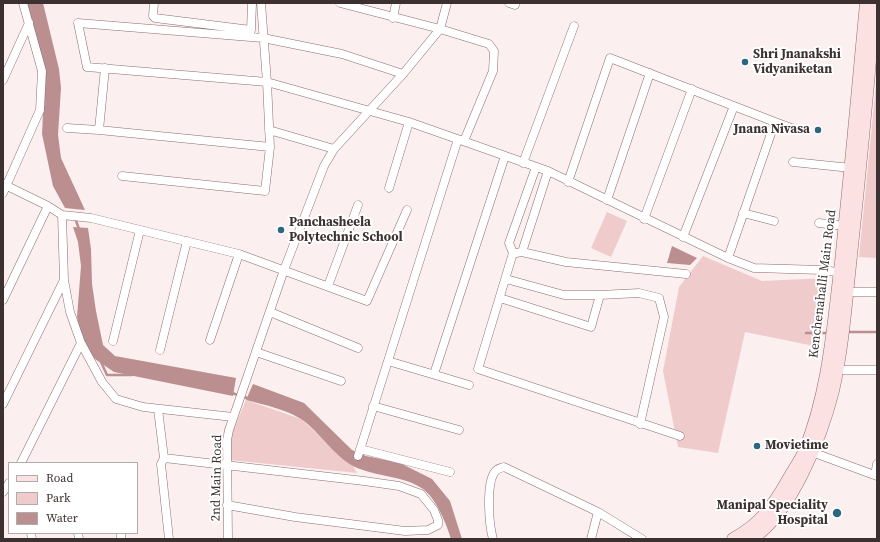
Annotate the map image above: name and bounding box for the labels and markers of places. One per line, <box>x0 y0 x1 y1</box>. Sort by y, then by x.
place label: Shri Jnanakshi Vidyaniketan <box>753 47 841 78</box>
marker: Shri Jnanakshi Vidyaniketan <box>740 57 750 67</box>
place label: Jnana Nivasa <box>734 122 810 138</box>
marker: Jnana Nivasa <box>813 125 823 135</box>
place label: Panchasheela Polytechnic School <box>289 215 403 246</box>
marker: Panchasheela Polytechnic School <box>276 225 286 235</box>
place label: Movietime <box>765 438 829 454</box>
marker: Movietime <box>752 441 762 451</box>
place label: Manipal Speciality Hospital <box>717 498 828 529</box>
marker: Manipal Speciality Hospital <box>831 507 843 519</box>

